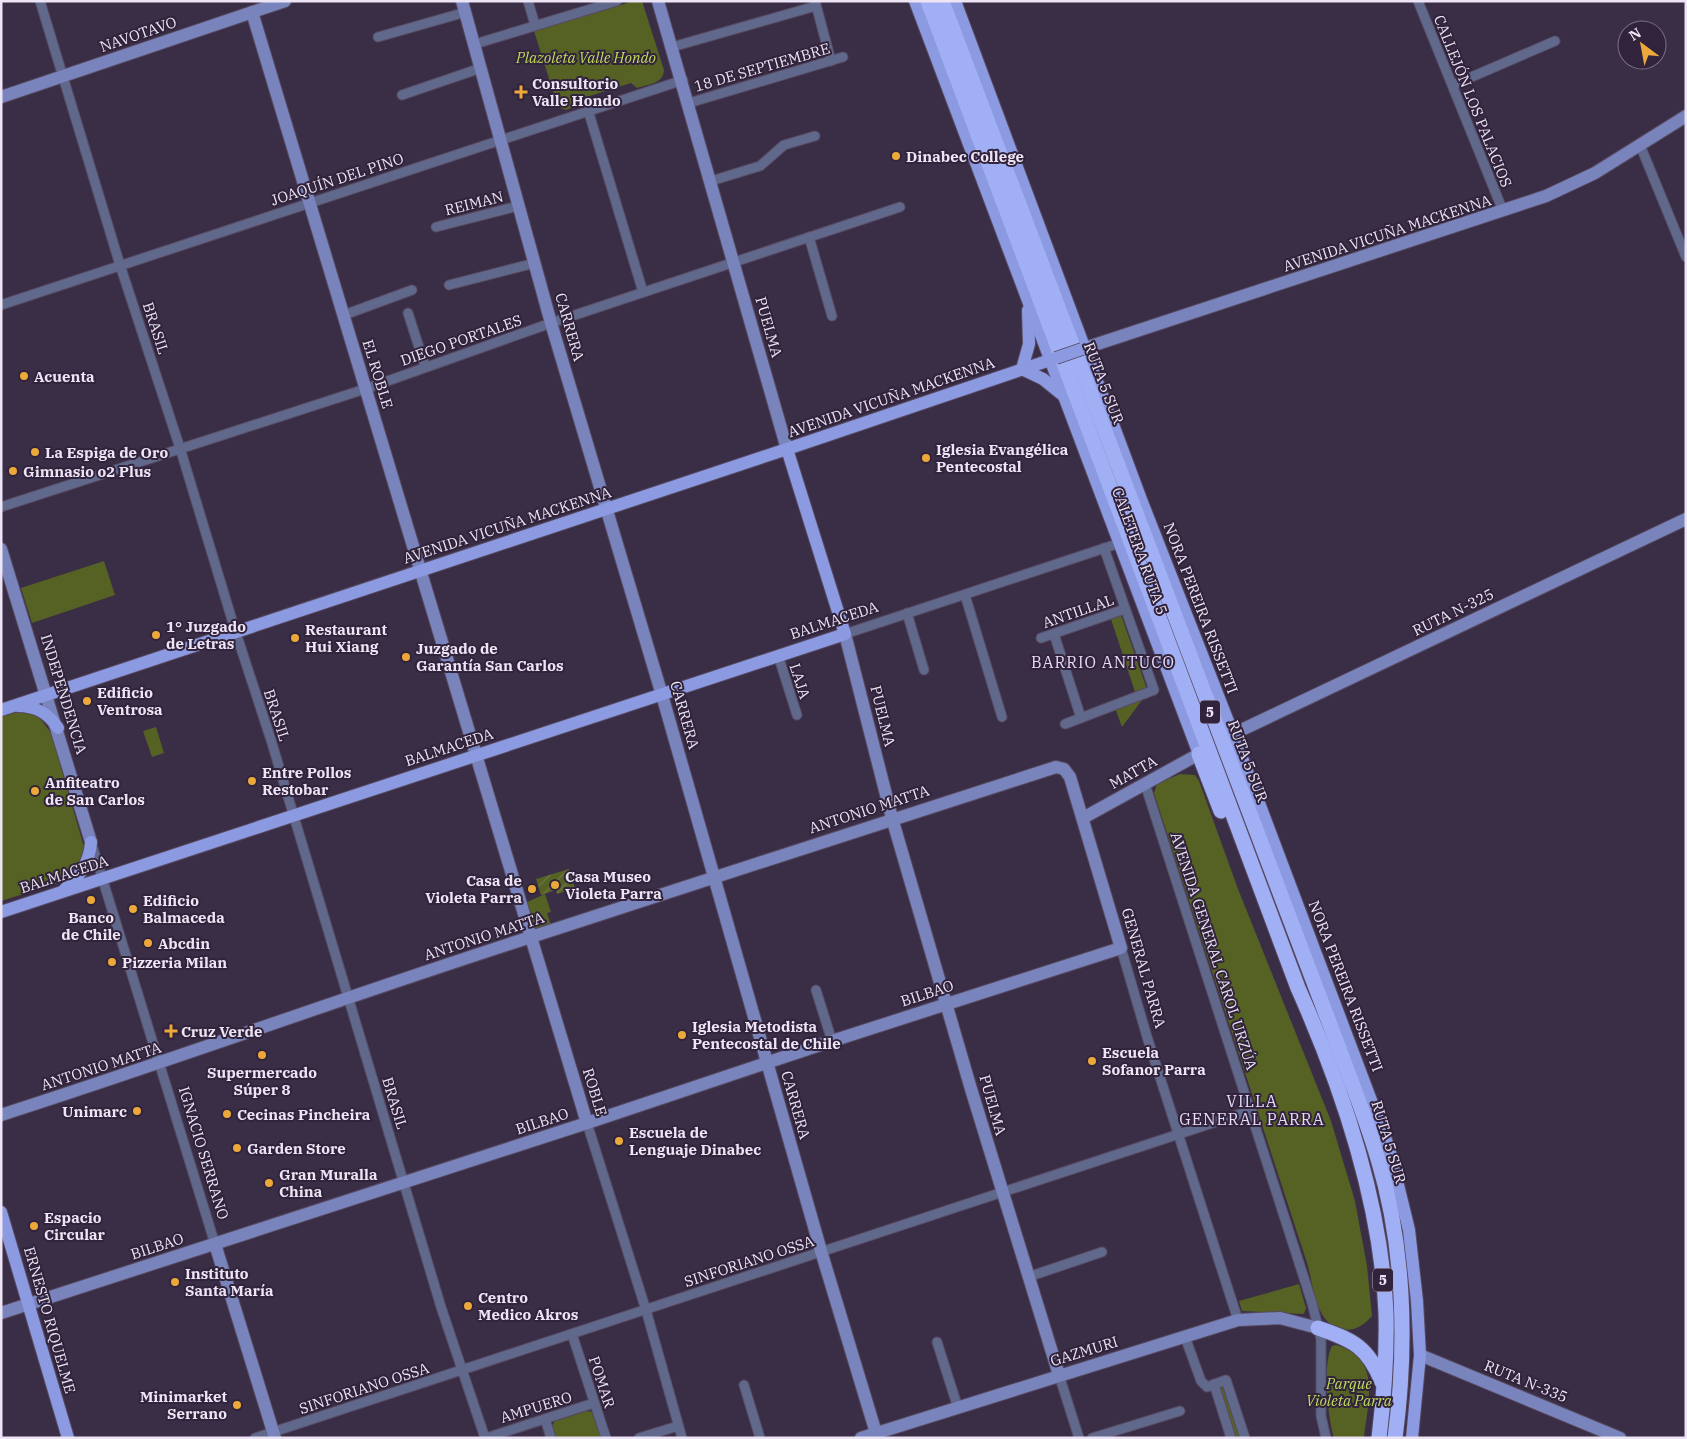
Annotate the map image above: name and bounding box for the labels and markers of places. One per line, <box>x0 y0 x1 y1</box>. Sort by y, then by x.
place label: Consultorio Valle Hondo <box>532 74 621 110</box>
marker: Consultorio Valle Hondo <box>514 85 528 99</box>
place label: Dinabec College <box>906 147 1024 166</box>
marker: Dinabec College <box>890 150 902 162</box>
place label: Acuenta <box>34 367 95 386</box>
marker: Acuenta <box>18 370 30 382</box>
place label: Iglesia Evangélica Pentecostal <box>936 440 1069 476</box>
place label: La Espiga de Oro <box>45 443 168 462</box>
marker: La Espiga de Oro <box>29 446 41 458</box>
marker: Iglesia Evangélica Pentecostal <box>920 452 932 464</box>
place label: Gimnasio o2 Plus <box>23 462 151 481</box>
marker: Gimnasio o2 Plus <box>7 465 19 477</box>
place label: 1° Juzgado de Letras <box>166 617 246 653</box>
place label: Restaurant Hui Xiang <box>305 620 387 656</box>
marker: 1° Juzgado de Letras <box>150 629 162 641</box>
marker: Restaurant Hui Xiang <box>289 632 301 644</box>
place label: Juzgado de Garantía San Carlos <box>416 639 564 675</box>
marker: Juzgado de Garantía San Carlos <box>400 651 412 663</box>
place label: Edificio Ventrosa <box>97 683 163 719</box>
marker: Edificio Ventrosa <box>81 695 93 707</box>
place label: Entre Pollos Restobar <box>262 763 351 799</box>
place label: Anfiteatro de San Carlos <box>45 773 145 809</box>
marker: Entre Pollos Restobar <box>246 775 258 787</box>
marker: Anfiteatro de San Carlos <box>29 785 41 797</box>
place label: Casa Museo Violeta Parra <box>565 867 662 903</box>
place label: Casa de Violeta Parra <box>425 871 522 907</box>
marker: Casa Museo Violeta Parra <box>549 879 561 891</box>
marker: Casa de Violeta Parra <box>526 883 538 895</box>
place label: Edificio Balmaceda <box>143 891 225 927</box>
marker: Banco de Chile <box>85 894 97 906</box>
marker: Edificio Balmaceda <box>127 903 139 915</box>
place label: Banco de Chile <box>61 908 121 944</box>
place label: Abcdin <box>158 934 210 953</box>
marker: Abcdin <box>142 937 154 949</box>
place label: Pizzeria Milan <box>122 953 227 972</box>
marker: Pizzeria Milan <box>106 956 118 968</box>
place label: Iglesia Metodista Pentecostal de Chile <box>692 1017 841 1053</box>
place label: Cruz Verde <box>181 1022 262 1041</box>
marker: Cruz Verde <box>165 1025 177 1037</box>
marker: Iglesia Metodista Pentecostal de Chile <box>676 1029 688 1041</box>
place label: Escuela Sofanor Parra <box>1102 1043 1206 1079</box>
marker: Supermercado Súper 8 <box>256 1049 268 1061</box>
marker: Escuela Sofanor Parra <box>1086 1055 1098 1067</box>
place label: Supermercado Súper 8 <box>207 1063 317 1099</box>
place label: Unimarc <box>62 1102 127 1121</box>
marker: Unimarc <box>131 1105 143 1117</box>
place label: Cecinas Pincheira <box>237 1105 371 1124</box>
marker: Cecinas Pincheira <box>221 1108 233 1120</box>
place label: Escuela de Lenguaje Dinabec <box>629 1123 761 1159</box>
marker: Escuela de Lenguaje Dinabec <box>613 1135 625 1147</box>
place label: Garden Store <box>247 1139 346 1158</box>
marker: Garden Store <box>231 1142 243 1154</box>
place label: Gran Muralla China <box>279 1165 378 1201</box>
marker: Gran Muralla China <box>263 1177 275 1189</box>
place label: Espacio Circular <box>44 1208 106 1244</box>
marker: Espacio Circular <box>28 1220 40 1232</box>
place label: Instituto Santa María <box>185 1264 274 1300</box>
marker: Instituto Santa María <box>169 1276 181 1288</box>
place label: Centro Medico Akros <box>478 1288 578 1324</box>
marker: Centro Medico Akros <box>462 1300 474 1312</box>
place label: Minimarket Serrano <box>140 1387 227 1423</box>
marker: Minimarket Serrano <box>231 1399 243 1411</box>

